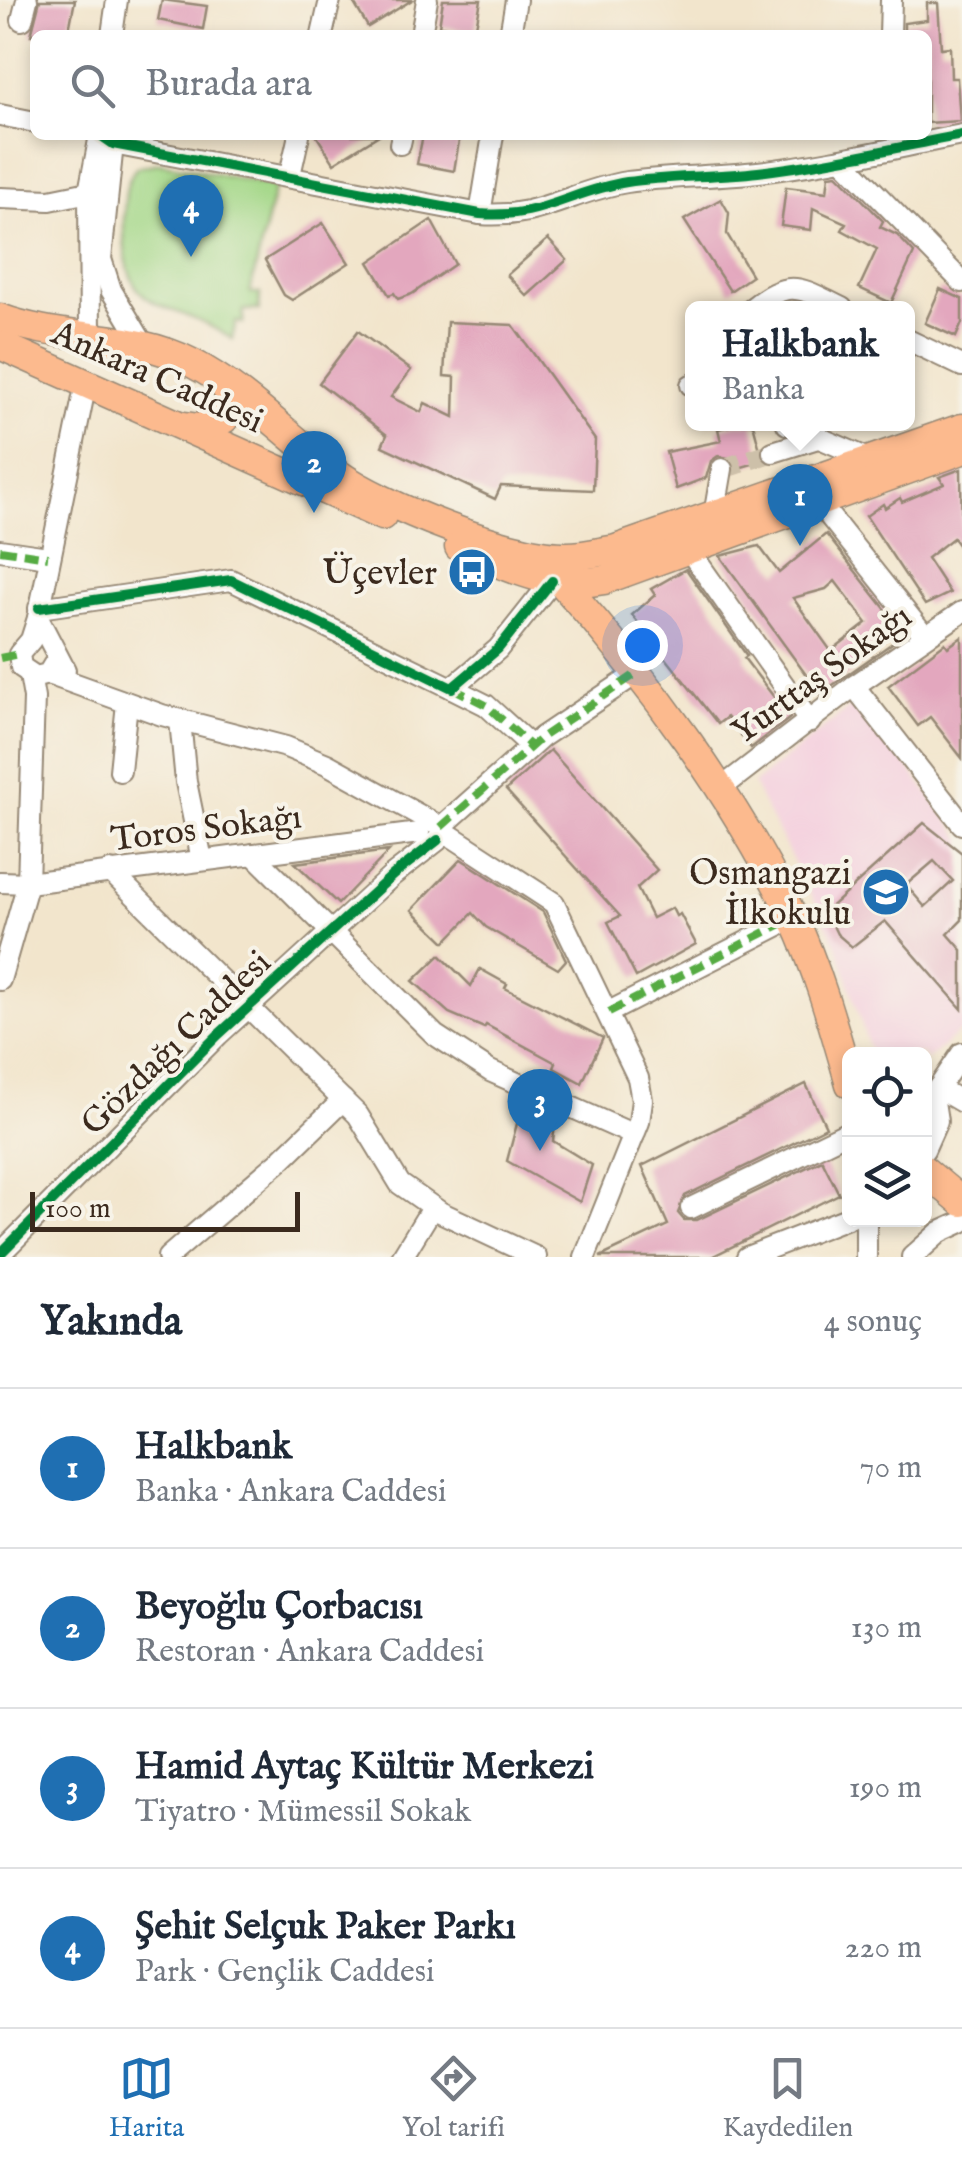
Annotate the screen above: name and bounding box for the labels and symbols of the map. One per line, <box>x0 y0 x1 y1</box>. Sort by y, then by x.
pin: 4 <box>158 174 224 257</box>
street label: Ankara Caddesi <box>43 311 270 445</box>
pin: 2 <box>282 430 346 513</box>
pin: 1 <box>768 464 832 546</box>
bus stop icon: Üçevler <box>446 546 498 598</box>
place label: Üçevler <box>323 551 437 597</box>
street label: Yurttaş Sokağı <box>724 595 921 755</box>
your location <box>617 620 668 671</box>
street label: Toros Sokağı <box>108 795 304 863</box>
place label: Osmangazi İlkokulu <box>689 852 851 937</box>
school or university icon: Osmangazi İlkokulu <box>860 866 912 918</box>
street label: Gözdağı Caddesi <box>72 942 282 1146</box>
pin: 3 <box>508 1068 572 1151</box>
scale bar <box>30 1187 300 1232</box>

